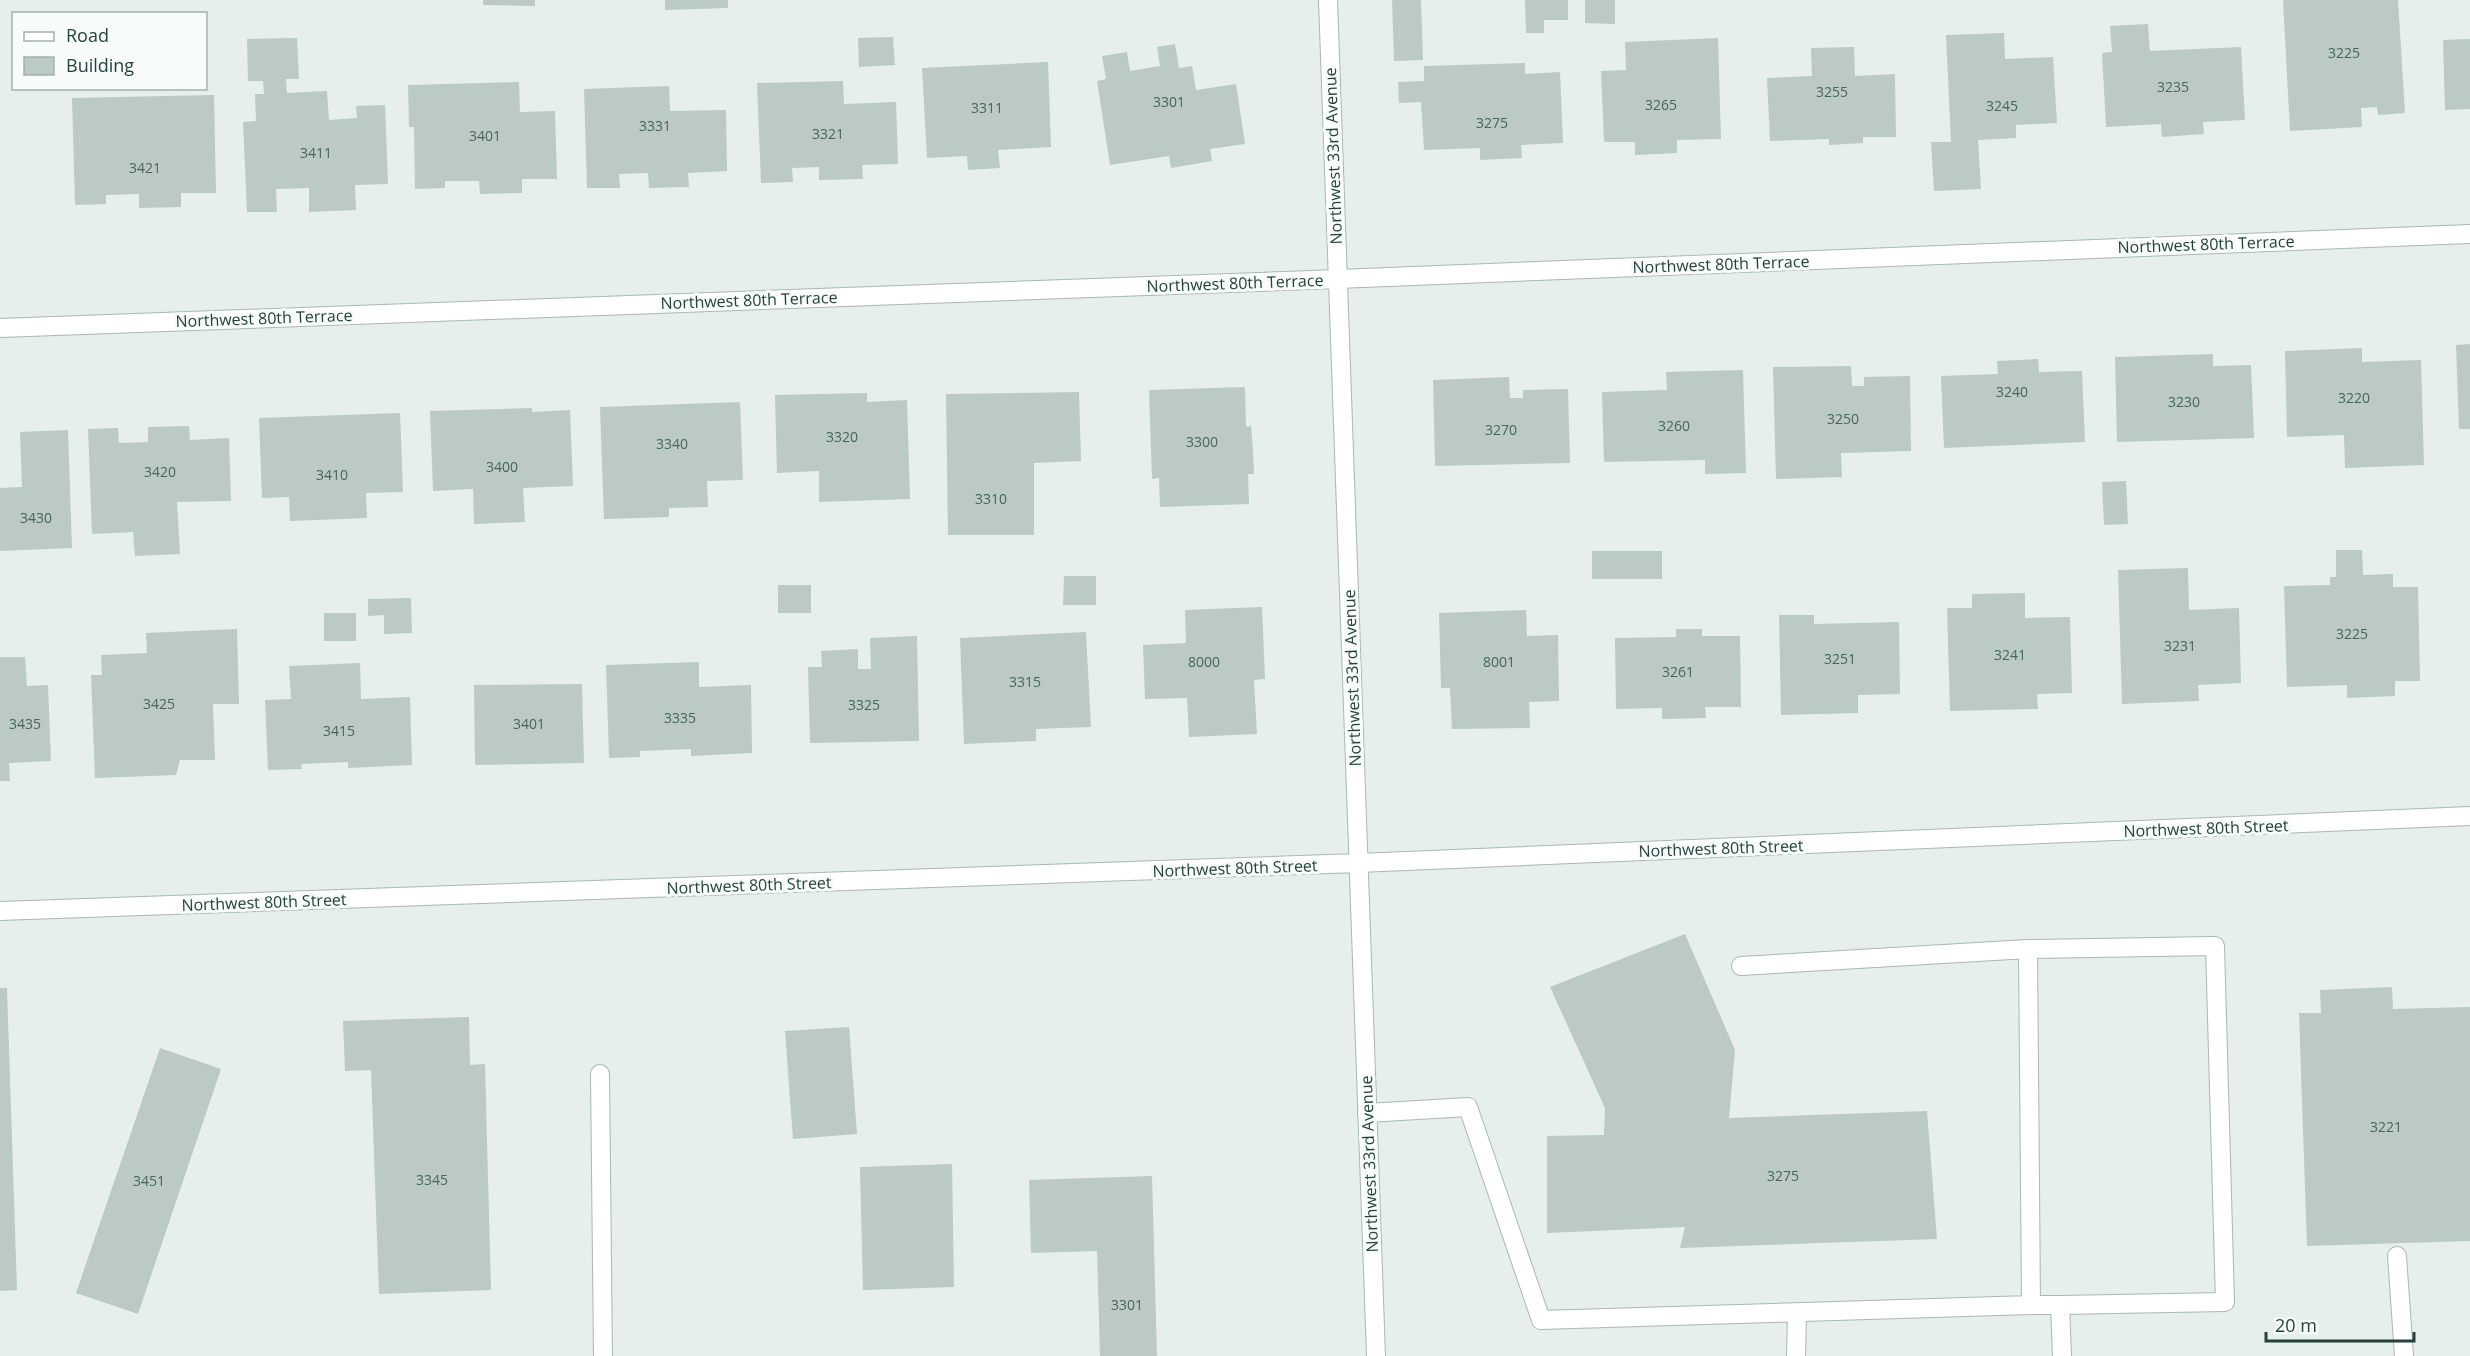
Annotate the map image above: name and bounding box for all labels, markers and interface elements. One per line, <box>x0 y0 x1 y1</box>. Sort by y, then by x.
legend <box>12 12 207 90</box>
text: Road <box>66 23 109 47</box>
house number: 3225 <box>2328 43 2360 62</box>
text: Building <box>66 53 134 77</box>
street label: Northwest 33rd Avenue <box>1319 67 1347 245</box>
house number: 3235 <box>2157 77 2189 96</box>
house number: 3255 <box>1816 82 1848 101</box>
house number: 3301 <box>1153 92 1185 111</box>
house number: 3265 <box>1645 95 1677 114</box>
house number: 3245 <box>1986 96 2018 115</box>
house number: 3311 <box>971 98 1003 117</box>
house number: 3275 <box>1476 113 1508 132</box>
house number: 3331 <box>639 116 671 135</box>
house number: 3321 <box>812 124 844 143</box>
house number: 3401 <box>469 126 501 145</box>
house number: 3411 <box>300 143 332 162</box>
house number: 3421 <box>129 158 161 177</box>
street label: Northwest 80th Terrace <box>2117 230 2295 258</box>
street label: Northwest 80th Terrace <box>1632 250 1810 278</box>
street label: Northwest 80th Terrace <box>1146 269 1324 297</box>
street label: Northwest 80th Terrace <box>660 286 838 314</box>
street label: Northwest 80th Terrace <box>175 304 353 332</box>
house number: 3240 <box>1996 382 2028 401</box>
house number: 3220 <box>2338 388 2370 407</box>
house number: 3230 <box>2168 392 2200 411</box>
house number: 3250 <box>1827 409 1859 428</box>
house number: 3260 <box>1658 416 1690 435</box>
house number: 3270 <box>1485 420 1517 439</box>
house number: 3320 <box>826 427 858 446</box>
house number: 3300 <box>1186 432 1218 451</box>
house number: 3340 <box>656 434 688 453</box>
house number: 3400 <box>486 457 518 476</box>
house number: 3420 <box>144 462 176 481</box>
house number: 3410 <box>316 465 348 484</box>
house number: 3310 <box>975 489 1007 508</box>
house number: 3430 <box>20 508 52 527</box>
street label: Northwest 33rd Avenue <box>1338 589 1366 767</box>
house number: 3225 <box>2336 624 2368 643</box>
house number: 3231 <box>2164 636 2196 655</box>
house number: 3241 <box>1994 645 2026 664</box>
house number: 3251 <box>1824 649 1856 668</box>
house number: 8000 <box>1188 652 1220 671</box>
house number: 8001 <box>1483 652 1515 671</box>
house number: 3261 <box>1662 662 1694 681</box>
house number: 3315 <box>1009 672 1041 691</box>
house number: 3425 <box>143 694 175 713</box>
house number: 3325 <box>848 695 880 714</box>
house number: 3335 <box>664 708 696 727</box>
house number: 3435 <box>9 714 41 733</box>
house number: 3401 <box>513 714 545 733</box>
house number: 3415 <box>323 721 355 740</box>
street label: Northwest 80th Street <box>2123 814 2289 842</box>
street label: Northwest 80th Street <box>1638 834 1804 862</box>
street label: Northwest 80th Street <box>1152 854 1318 882</box>
street label: Northwest 80th Street <box>666 871 832 899</box>
street label: Northwest 80th Street <box>181 888 347 916</box>
street label: Northwest 33rd Avenue <box>1355 1075 1383 1253</box>
house number: 3221 <box>2370 1117 2402 1136</box>
house number: 3275 <box>1767 1166 1799 1185</box>
house number: 3345 <box>416 1170 448 1189</box>
house number: 3451 <box>133 1171 165 1190</box>
house number: 3301 <box>1111 1295 1143 1314</box>
scale bar <box>2266 1305 2414 1343</box>
text: 20 m <box>2275 1313 2317 1337</box>

